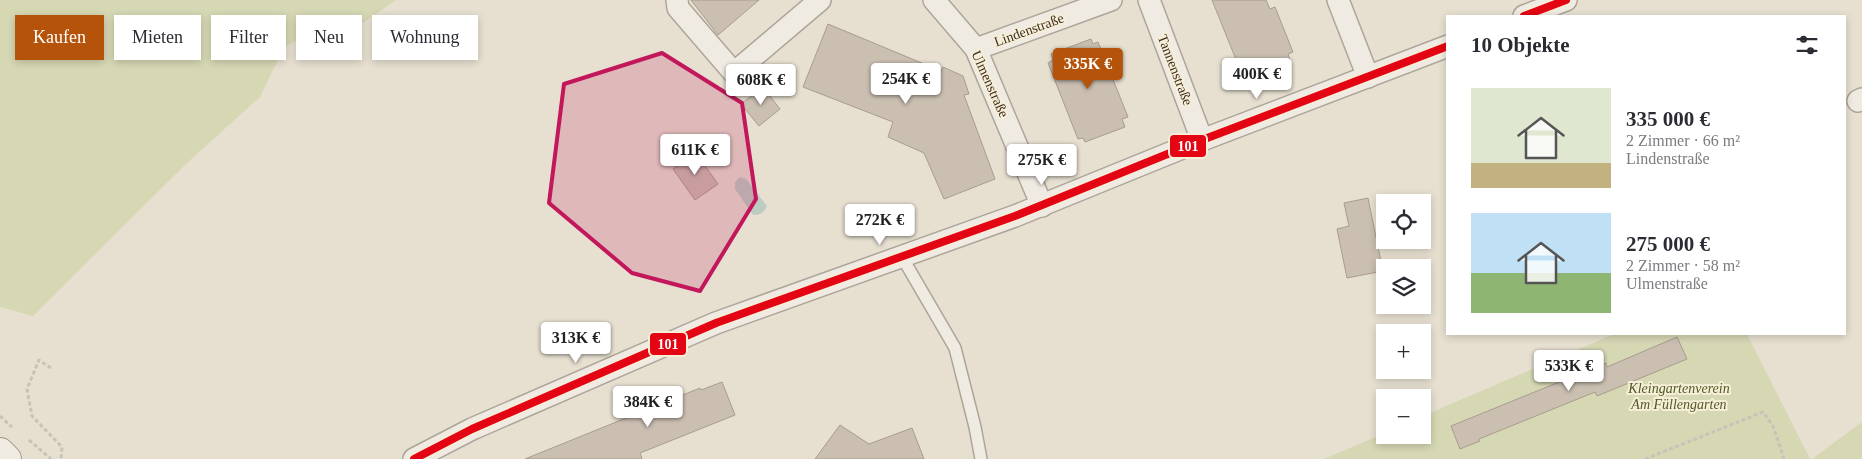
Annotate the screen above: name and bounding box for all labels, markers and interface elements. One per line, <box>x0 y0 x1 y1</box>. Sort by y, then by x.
street label: Lindenstraße <box>992 10 1066 50</box>
chip: Kaufen <box>15 15 104 60</box>
chip: Mieten <box>114 15 201 60</box>
chip: Filter <box>211 15 286 60</box>
chip: Neu <box>296 15 362 60</box>
chip: Wohnung <box>372 15 478 60</box>
icon: filters <box>1793 31 1821 59</box>
street label: Tannenstraße <box>1155 33 1195 107</box>
text: 10 Objekte <box>1471 33 1570 57</box>
street label: Ulmenstraße <box>969 48 1011 120</box>
pin: 335K € <box>1047 48 1129 90</box>
text: 335K € <box>1064 55 1112 72</box>
pin: 400K € <box>1216 58 1298 100</box>
pin: 254K € <box>865 62 947 105</box>
pin: 608K € <box>720 64 802 106</box>
text: 400K € <box>1233 65 1281 82</box>
text: 254K € <box>882 70 930 87</box>
text: 608K € <box>737 71 785 88</box>
text: 335 000 € <box>1626 107 1710 131</box>
icon: home <box>1511 108 1571 168</box>
text: 2 Zimmer · 66 m² <box>1626 132 1740 149</box>
pin: 611K € <box>654 134 736 176</box>
line badge: 101 <box>1169 134 1207 158</box>
text: 101 <box>1178 139 1199 154</box>
text: 611K € <box>671 141 719 158</box>
pin: 275K € <box>1001 144 1083 186</box>
text: Lindenstraße <box>1626 150 1710 167</box>
text: 275K € <box>1018 151 1066 168</box>
map controls <box>1376 194 1431 444</box>
button: locate <box>1376 194 1431 249</box>
pin: 272K € <box>839 204 921 246</box>
text: 272K € <box>856 211 904 228</box>
text: 275 000 € <box>1626 232 1710 256</box>
icon: home <box>1511 233 1571 293</box>
text: 2 Zimmer · 58 m² <box>1626 257 1740 274</box>
button: layers <box>1376 259 1431 314</box>
text: Ulmenstraße <box>1626 275 1708 292</box>
pin: 313K € <box>535 322 617 364</box>
button: + <box>1376 324 1431 379</box>
text: 313K € <box>552 329 600 346</box>
line badge: 101 <box>649 332 687 356</box>
text: 101 <box>658 337 679 352</box>
pin: 533K € <box>1528 350 1610 392</box>
text: 533K € <box>1545 357 1593 374</box>
park label: Kleingartenverein Am Füllengarten <box>1627 381 1730 412</box>
pin: 384K € <box>607 386 689 428</box>
button: − <box>1376 389 1431 444</box>
text: 384K € <box>624 393 672 410</box>

